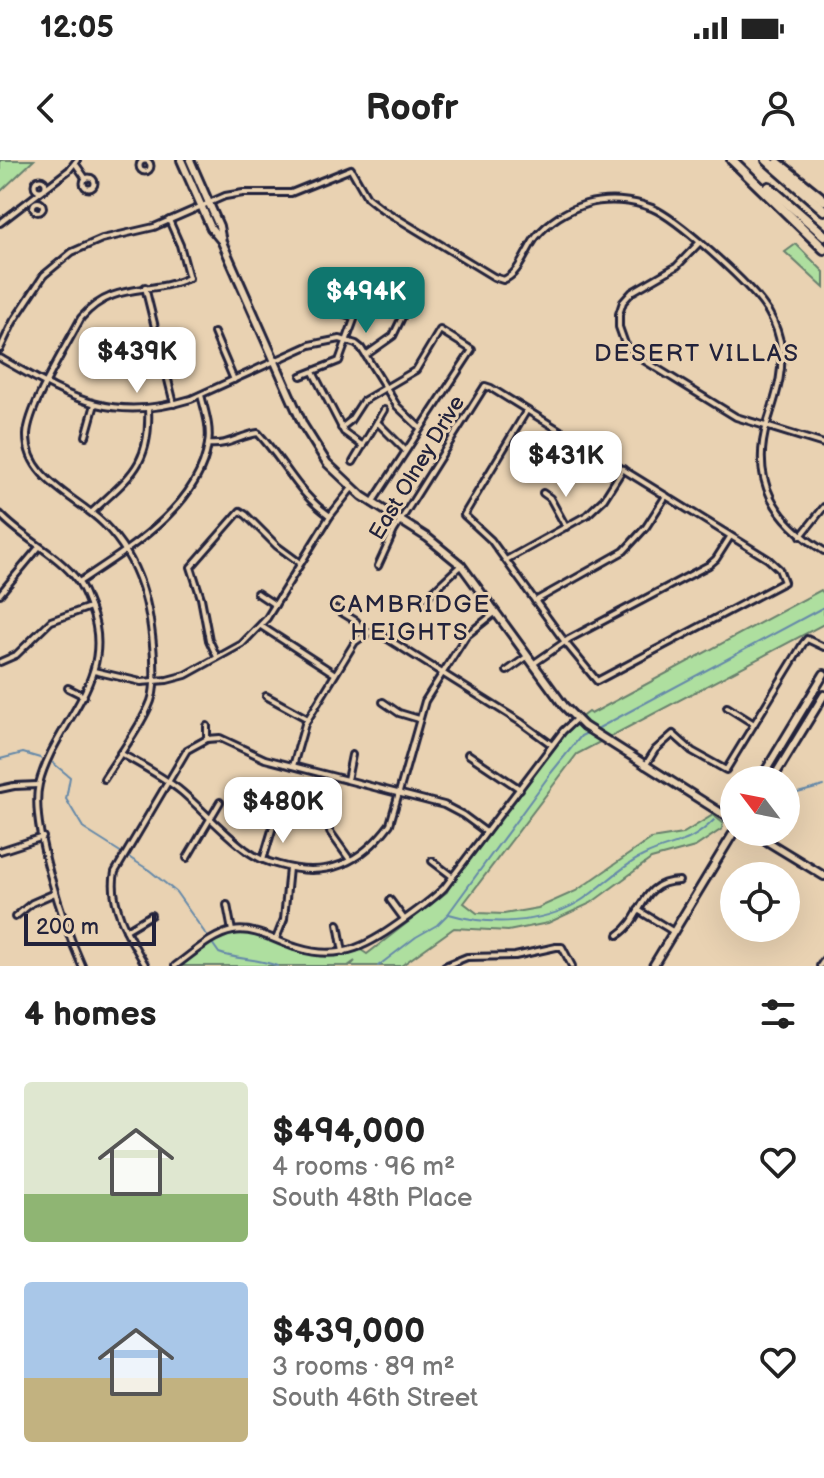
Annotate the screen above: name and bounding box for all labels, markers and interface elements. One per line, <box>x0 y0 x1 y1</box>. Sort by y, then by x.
text: 12:05 <box>40 10 114 46</box>
icon: back <box>24 86 68 130</box>
icon: person <box>756 86 800 130</box>
text: Roofr <box>366 87 458 130</box>
pin: $494K <box>310 267 422 335</box>
text: $494K <box>326 277 406 308</box>
pin: $439K <box>81 327 193 395</box>
text: $439K <box>97 337 177 368</box>
district label: DESERT VILLAS <box>594 339 800 368</box>
street label: East Olney Drive <box>364 391 471 545</box>
pin: $431K <box>510 431 622 499</box>
text: $431K <box>528 441 604 472</box>
district label: CAMBRIDGE HEIGHTS <box>329 590 491 647</box>
north arrow <box>720 766 800 846</box>
map controls <box>720 766 800 942</box>
pin: $480K <box>227 777 339 845</box>
text: $480K <box>242 787 324 818</box>
button: locate <box>720 862 800 942</box>
scale bar <box>24 910 156 946</box>
text: 200 m <box>36 914 99 941</box>
icon: filters <box>756 992 800 1036</box>
text: 4 homes <box>24 994 156 1035</box>
text: $494,000 <box>272 1111 425 1152</box>
icon: home <box>88 1114 184 1210</box>
icon: heart <box>756 1140 800 1184</box>
text: 4 rooms · 96 m² <box>272 1152 455 1183</box>
text: South 48th Place <box>272 1183 472 1214</box>
text: $439,000 <box>272 1311 425 1352</box>
icon: home <box>88 1314 184 1410</box>
icon: heart <box>756 1340 800 1384</box>
text: 3 rooms · 89 m² <box>272 1352 455 1383</box>
text: South 46th Street <box>272 1383 478 1414</box>

